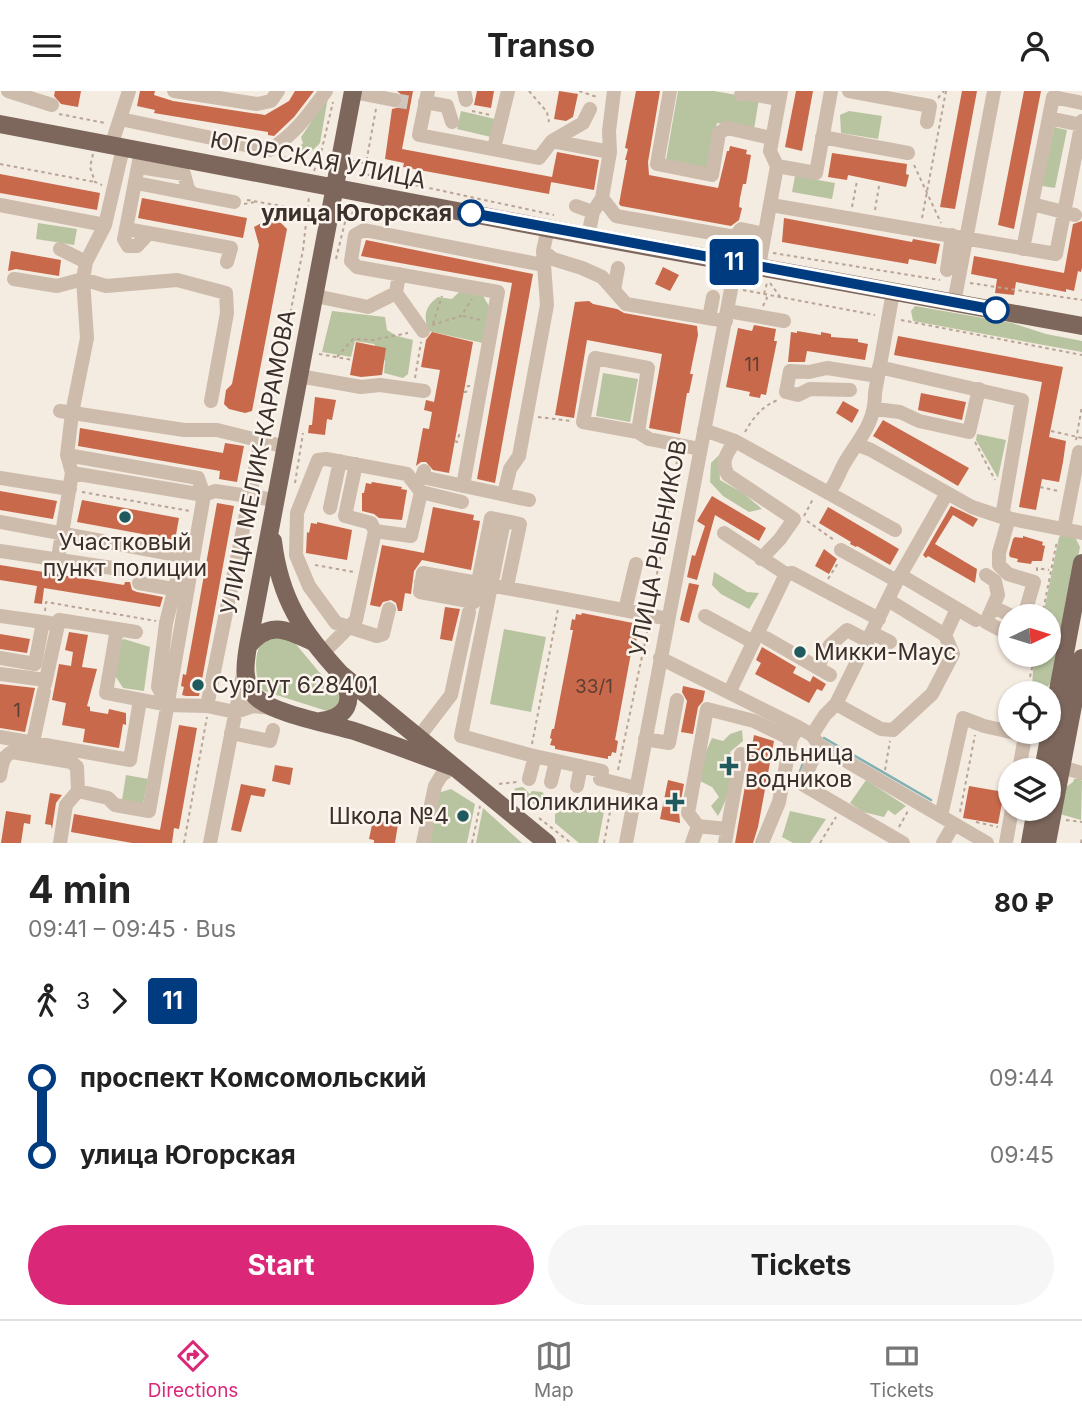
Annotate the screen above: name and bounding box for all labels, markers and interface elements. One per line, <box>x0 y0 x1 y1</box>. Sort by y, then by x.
text: Transo <box>487 26 595 65</box>
icon: menu <box>28 27 66 65</box>
icon: person <box>1016 27 1054 65</box>
street label: ЮГОРСКАЯ УЛИЦА <box>208 125 428 195</box>
place label: улица Югорская <box>261 199 452 227</box>
marker: улица Югорская <box>458 200 484 226</box>
line badge: 11 <box>702 239 766 285</box>
text: 11 <box>724 247 744 276</box>
unlabelled marker <box>983 297 1009 323</box>
street label: УЛИЦА МЕЛИК-КАРАМОВА <box>215 307 301 617</box>
house number: 11 <box>744 353 760 376</box>
street label: УЛИЦА РЫБНИКОВ <box>623 438 693 658</box>
marker: Участковый пункт полиции <box>117 509 133 525</box>
place label: Участковый пункт полиции <box>43 528 207 582</box>
north arrow <box>998 604 1060 667</box>
map controls <box>998 604 1061 821</box>
place label: Микки-Маус <box>814 638 956 666</box>
marker: Микки-Маус <box>792 644 808 660</box>
place label: Сургут 628401 <box>212 671 378 699</box>
house number: 33/1 <box>575 675 613 698</box>
marker: Сургут 628401 <box>190 677 206 693</box>
button: locate <box>998 681 1061 744</box>
house number: 1 <box>13 699 21 722</box>
place label: Больница водников <box>745 739 854 793</box>
marker: Больница водников <box>719 756 739 776</box>
button: layers <box>998 758 1061 821</box>
place label: Поликлиника <box>509 788 659 816</box>
marker: Поликлиника <box>665 792 685 812</box>
place label: Школа №4 <box>329 802 449 830</box>
marker: Школа №4 <box>455 808 471 824</box>
text: 4 min <box>28 866 131 912</box>
text: 80 ₽ <box>994 887 1054 918</box>
text: 09:41 – 09:45 · Bus <box>28 915 236 943</box>
icon: walk <box>28 982 66 1020</box>
icon: forward <box>100 982 138 1020</box>
text: 11 <box>162 986 183 1015</box>
text: 3 <box>76 987 90 1015</box>
text: проспект Комсомольский <box>80 1062 427 1093</box>
text: 09:44 <box>989 1064 1054 1092</box>
text: улица Югорская <box>80 1139 296 1170</box>
text: 09:45 <box>990 1141 1054 1169</box>
button: Start <box>28 1225 534 1305</box>
button: Tickets <box>548 1225 1054 1305</box>
tab: Directions <box>148 1337 238 1402</box>
tab: Map <box>534 1337 574 1402</box>
tab: Tickets <box>869 1337 934 1402</box>

